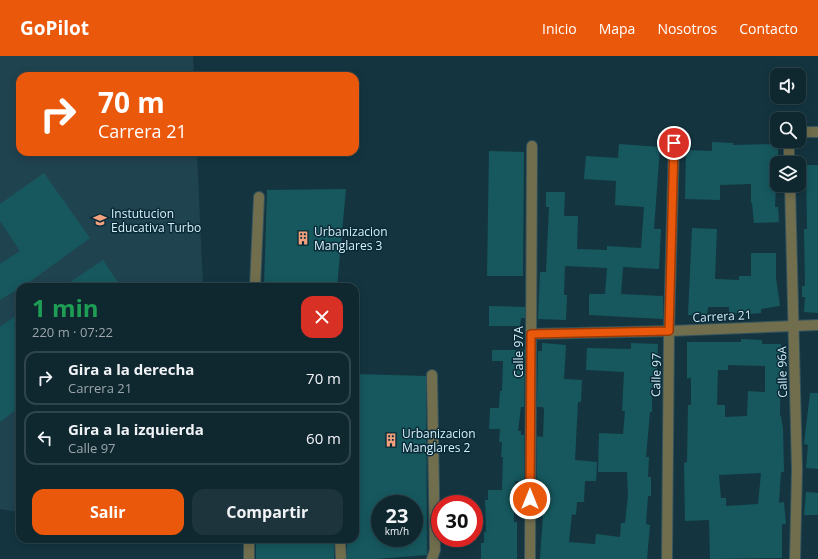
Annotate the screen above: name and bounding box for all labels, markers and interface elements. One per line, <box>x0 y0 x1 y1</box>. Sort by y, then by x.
text: GoPilot <box>20 15 89 41</box>
text: Inicio <box>542 19 577 38</box>
text: Mapa <box>599 19 635 38</box>
text: Nosotros <box>657 19 717 38</box>
text: Contacto <box>739 19 798 38</box>
map controls <box>770 68 806 192</box>
button: sound <box>770 68 806 104</box>
text: 70 m <box>98 83 165 121</box>
icon: right <box>32 88 84 140</box>
button: search <box>770 112 806 148</box>
text: Carrera 21 <box>98 119 187 143</box>
pin <box>657 126 691 160</box>
icon: arrive <box>663 132 685 154</box>
button: layers <box>770 156 806 192</box>
place label: Instutucion Educativa Turbo <box>111 205 201 236</box>
school or university icon: Instutucion Educativa Turbo <box>92 212 108 228</box>
place label: Urbanizacion Manglares 3 <box>314 223 388 254</box>
building icon: Urbanizacion Manglares 3 <box>295 230 311 246</box>
text: 1 min <box>32 291 99 324</box>
button: close <box>301 296 343 338</box>
street label: Carrera 21 <box>692 306 752 326</box>
text: 220 m · 07:22 <box>32 323 113 341</box>
street label: Calle 97A <box>510 326 527 378</box>
street label: Calle 96A <box>773 346 791 398</box>
street label: Calle 97 <box>647 353 665 397</box>
text: Gira a la derecha <box>68 359 194 379</box>
icon: right <box>34 367 56 389</box>
text: 70 m <box>306 368 341 388</box>
text: Carrera 21 <box>68 379 132 397</box>
text: Gira a la izquierda <box>68 419 204 439</box>
place label: Urbanizacion Manglares 2 <box>402 425 476 456</box>
icon: left <box>34 427 56 449</box>
text: 60 m <box>306 428 341 448</box>
building icon: Urbanizacion Manglares 2 <box>383 432 399 448</box>
text: Calle 97 <box>68 439 116 457</box>
position arrow <box>509 478 551 520</box>
button: Salir <box>32 489 184 535</box>
button: Compartir <box>192 489 343 535</box>
speed limit sign: 30 <box>431 495 483 547</box>
text: 23 <box>386 502 408 529</box>
text: km/h <box>385 524 409 538</box>

